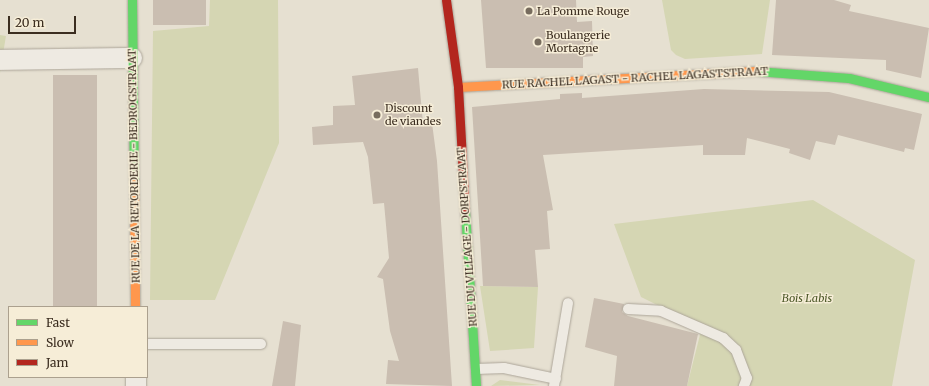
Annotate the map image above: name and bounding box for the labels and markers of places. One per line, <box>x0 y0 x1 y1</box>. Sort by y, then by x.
place label: La Pomme Rouge <box>537 4 629 18</box>
marker: La Pomme Rouge <box>524 6 534 16</box>
place label: Boulangerie Mortagne <box>546 29 610 55</box>
marker: Boulangerie Mortagne <box>533 37 543 47</box>
place label: Discount de viandes <box>385 102 441 128</box>
marker: Discount de viandes <box>372 110 382 120</box>

